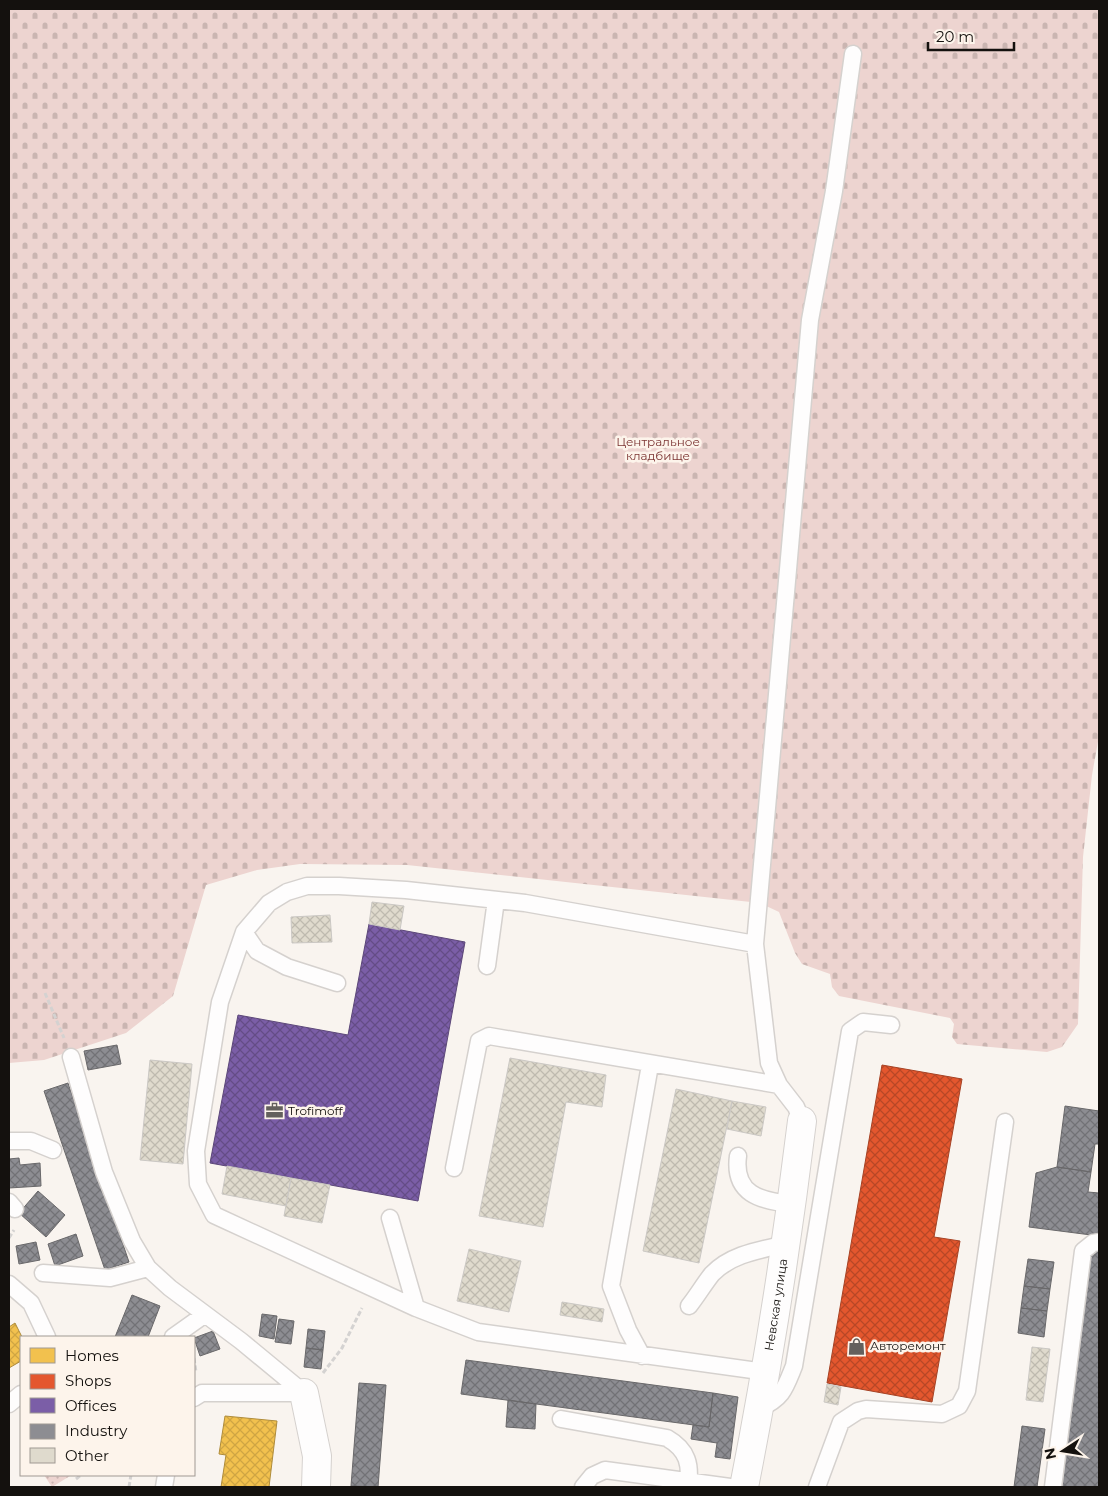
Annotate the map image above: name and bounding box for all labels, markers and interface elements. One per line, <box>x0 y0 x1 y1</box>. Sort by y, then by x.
scale bar <box>928 20 1014 52</box>
text: 20 m <box>936 27 974 46</box>
park label: Центральное кладбище <box>616 434 700 463</box>
office icon: Trofimoff <box>264 1101 284 1121</box>
place label: Trofimoff <box>288 1103 344 1118</box>
street label: Невская улица <box>761 1258 790 1352</box>
legend <box>20 1336 195 1476</box>
shop icon: Авторемонт <box>846 1336 866 1356</box>
place label: Авторемонт <box>870 1338 946 1353</box>
text: Homes <box>65 1346 119 1365</box>
text: Shops <box>65 1371 111 1390</box>
text: Offices <box>65 1396 117 1415</box>
text: Industry <box>65 1421 128 1440</box>
north arrow <box>1038 1426 1088 1476</box>
text: Other <box>65 1446 109 1465</box>
text: N <box>1040 1446 1060 1461</box>

